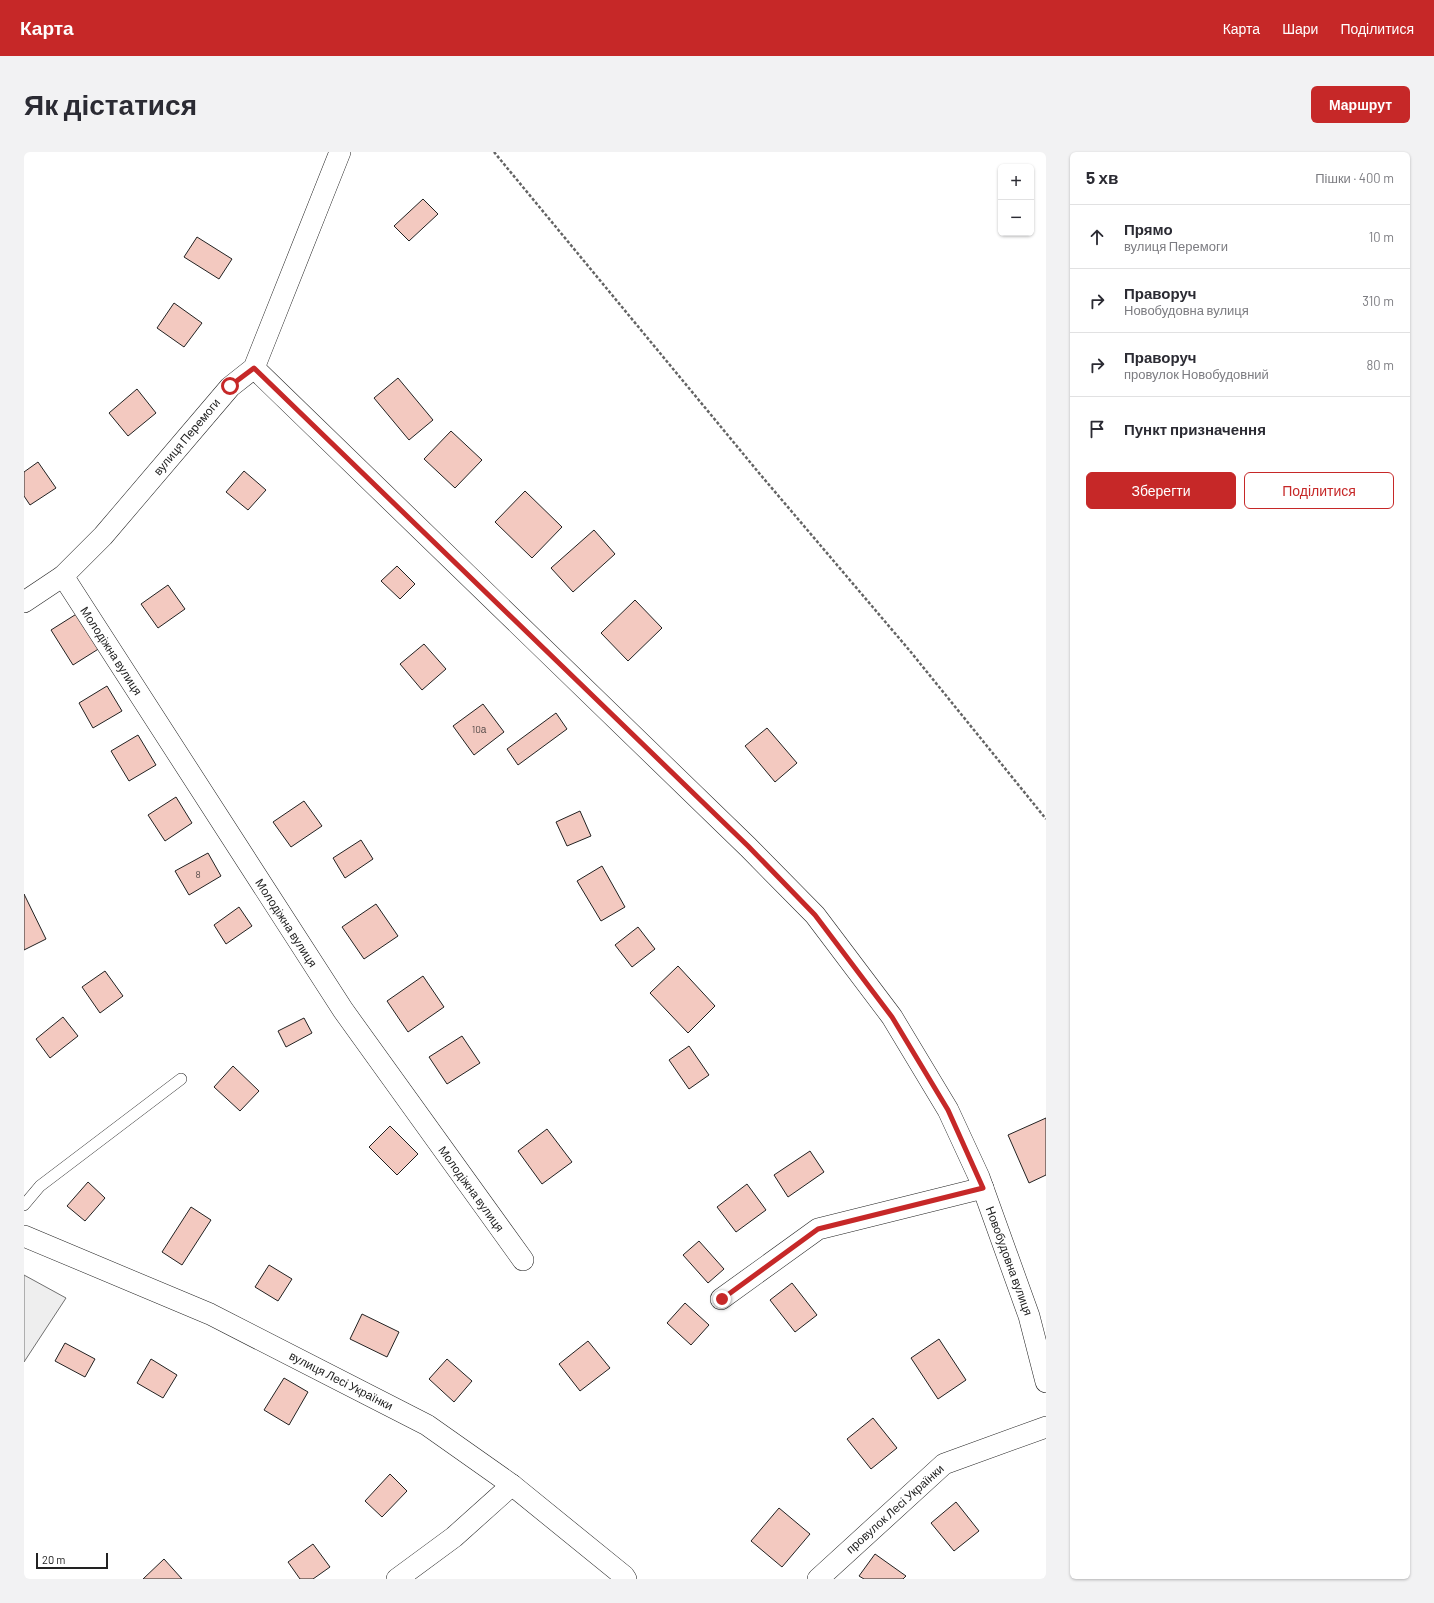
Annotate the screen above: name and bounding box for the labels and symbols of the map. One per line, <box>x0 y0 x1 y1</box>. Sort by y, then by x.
route start <box>221 377 239 395</box>
street label: вулиця Перемоги <box>150 395 223 478</box>
street label: Молодіжна вулиця <box>77 604 146 698</box>
house number: 10а <box>472 723 487 735</box>
house number: 8 <box>195 868 201 880</box>
street label: Молодіжна вулиця <box>252 876 321 970</box>
street label: Молодіжна вулиця <box>435 1143 508 1235</box>
street label: Новобудовна вулиця <box>983 1204 1036 1317</box>
route end <box>713 1290 731 1308</box>
street label: вулиця Лесі Українки <box>287 1348 396 1413</box>
street label: провулок Лесі Українки <box>843 1461 947 1556</box>
scale bar <box>36 1551 108 1570</box>

